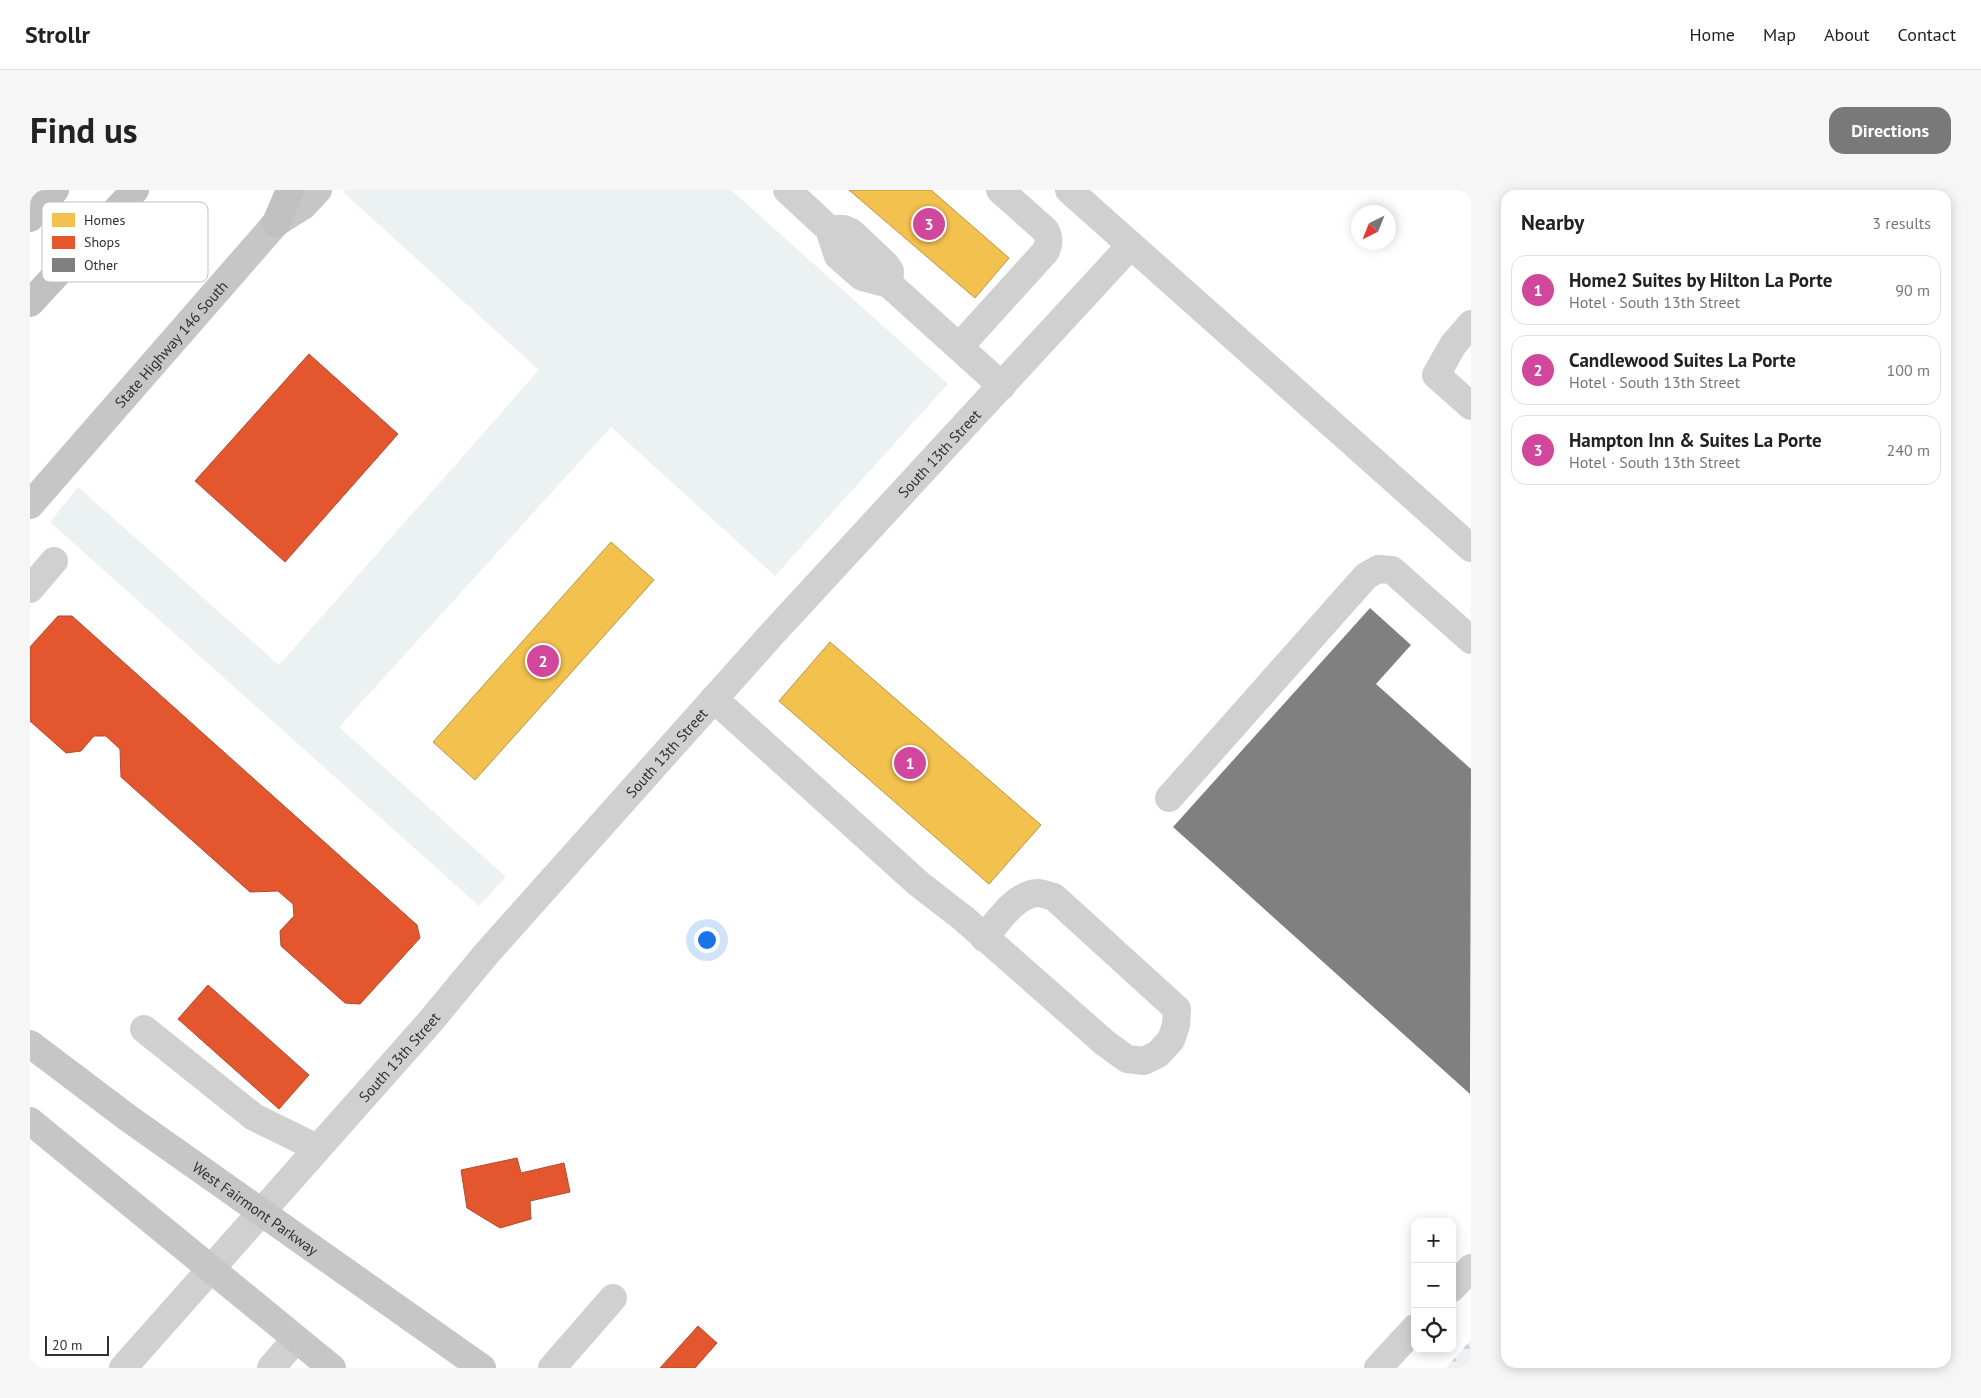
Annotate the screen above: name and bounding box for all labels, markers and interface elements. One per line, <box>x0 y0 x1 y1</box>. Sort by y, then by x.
text: Strollr <box>25 19 90 50</box>
text: Home <box>1689 23 1735 46</box>
text: Map <box>1763 23 1796 46</box>
text: About <box>1824 23 1870 46</box>
text: Contact <box>1898 23 1956 46</box>
text: Find us <box>30 107 138 153</box>
button: Directions <box>1829 107 1951 154</box>
legend <box>42 202 208 282</box>
pin: 3 <box>913 205 945 243</box>
north arrow <box>1351 205 1396 250</box>
text: Nearby <box>1521 209 1584 236</box>
text: Homes <box>84 211 125 229</box>
text: 3 results <box>1872 213 1931 233</box>
text: Shops <box>84 233 120 251</box>
text: Other <box>84 256 118 274</box>
text: Home2 Suites by Hilton La Porte <box>1569 268 1832 292</box>
street label: State Highway 146 South <box>110 276 231 411</box>
text: 1 <box>1533 280 1543 300</box>
text: 90 m <box>1895 280 1930 300</box>
text: Hotel · South 13th Street <box>1569 292 1740 312</box>
text: Candlewood Suites La Porte <box>1569 348 1796 372</box>
text: 2 <box>1533 360 1543 380</box>
text: 100 m <box>1887 360 1930 380</box>
text: Hotel · South 13th Street <box>1569 372 1740 392</box>
street label: South 13th Street <box>893 405 984 501</box>
text: Hampton Inn & Suites La Porte <box>1569 428 1822 452</box>
text: 3 <box>1533 440 1543 460</box>
text: 240 m <box>1887 440 1930 460</box>
text: Hotel · South 13th Street <box>1569 452 1740 472</box>
pin: 2 <box>527 642 559 680</box>
street label: South 13th Street <box>621 704 711 801</box>
pin: 1 <box>894 744 926 782</box>
your location <box>694 927 720 953</box>
street label: South 13th Street <box>354 1008 444 1106</box>
street label: West Fairmont Parkway <box>189 1157 322 1259</box>
map controls <box>1411 1218 1456 1353</box>
button: + <box>1411 1218 1456 1263</box>
button: − <box>1411 1263 1456 1308</box>
button: locate <box>1411 1308 1456 1353</box>
scale bar <box>45 1333 109 1356</box>
text: 20 m <box>52 1336 82 1354</box>

